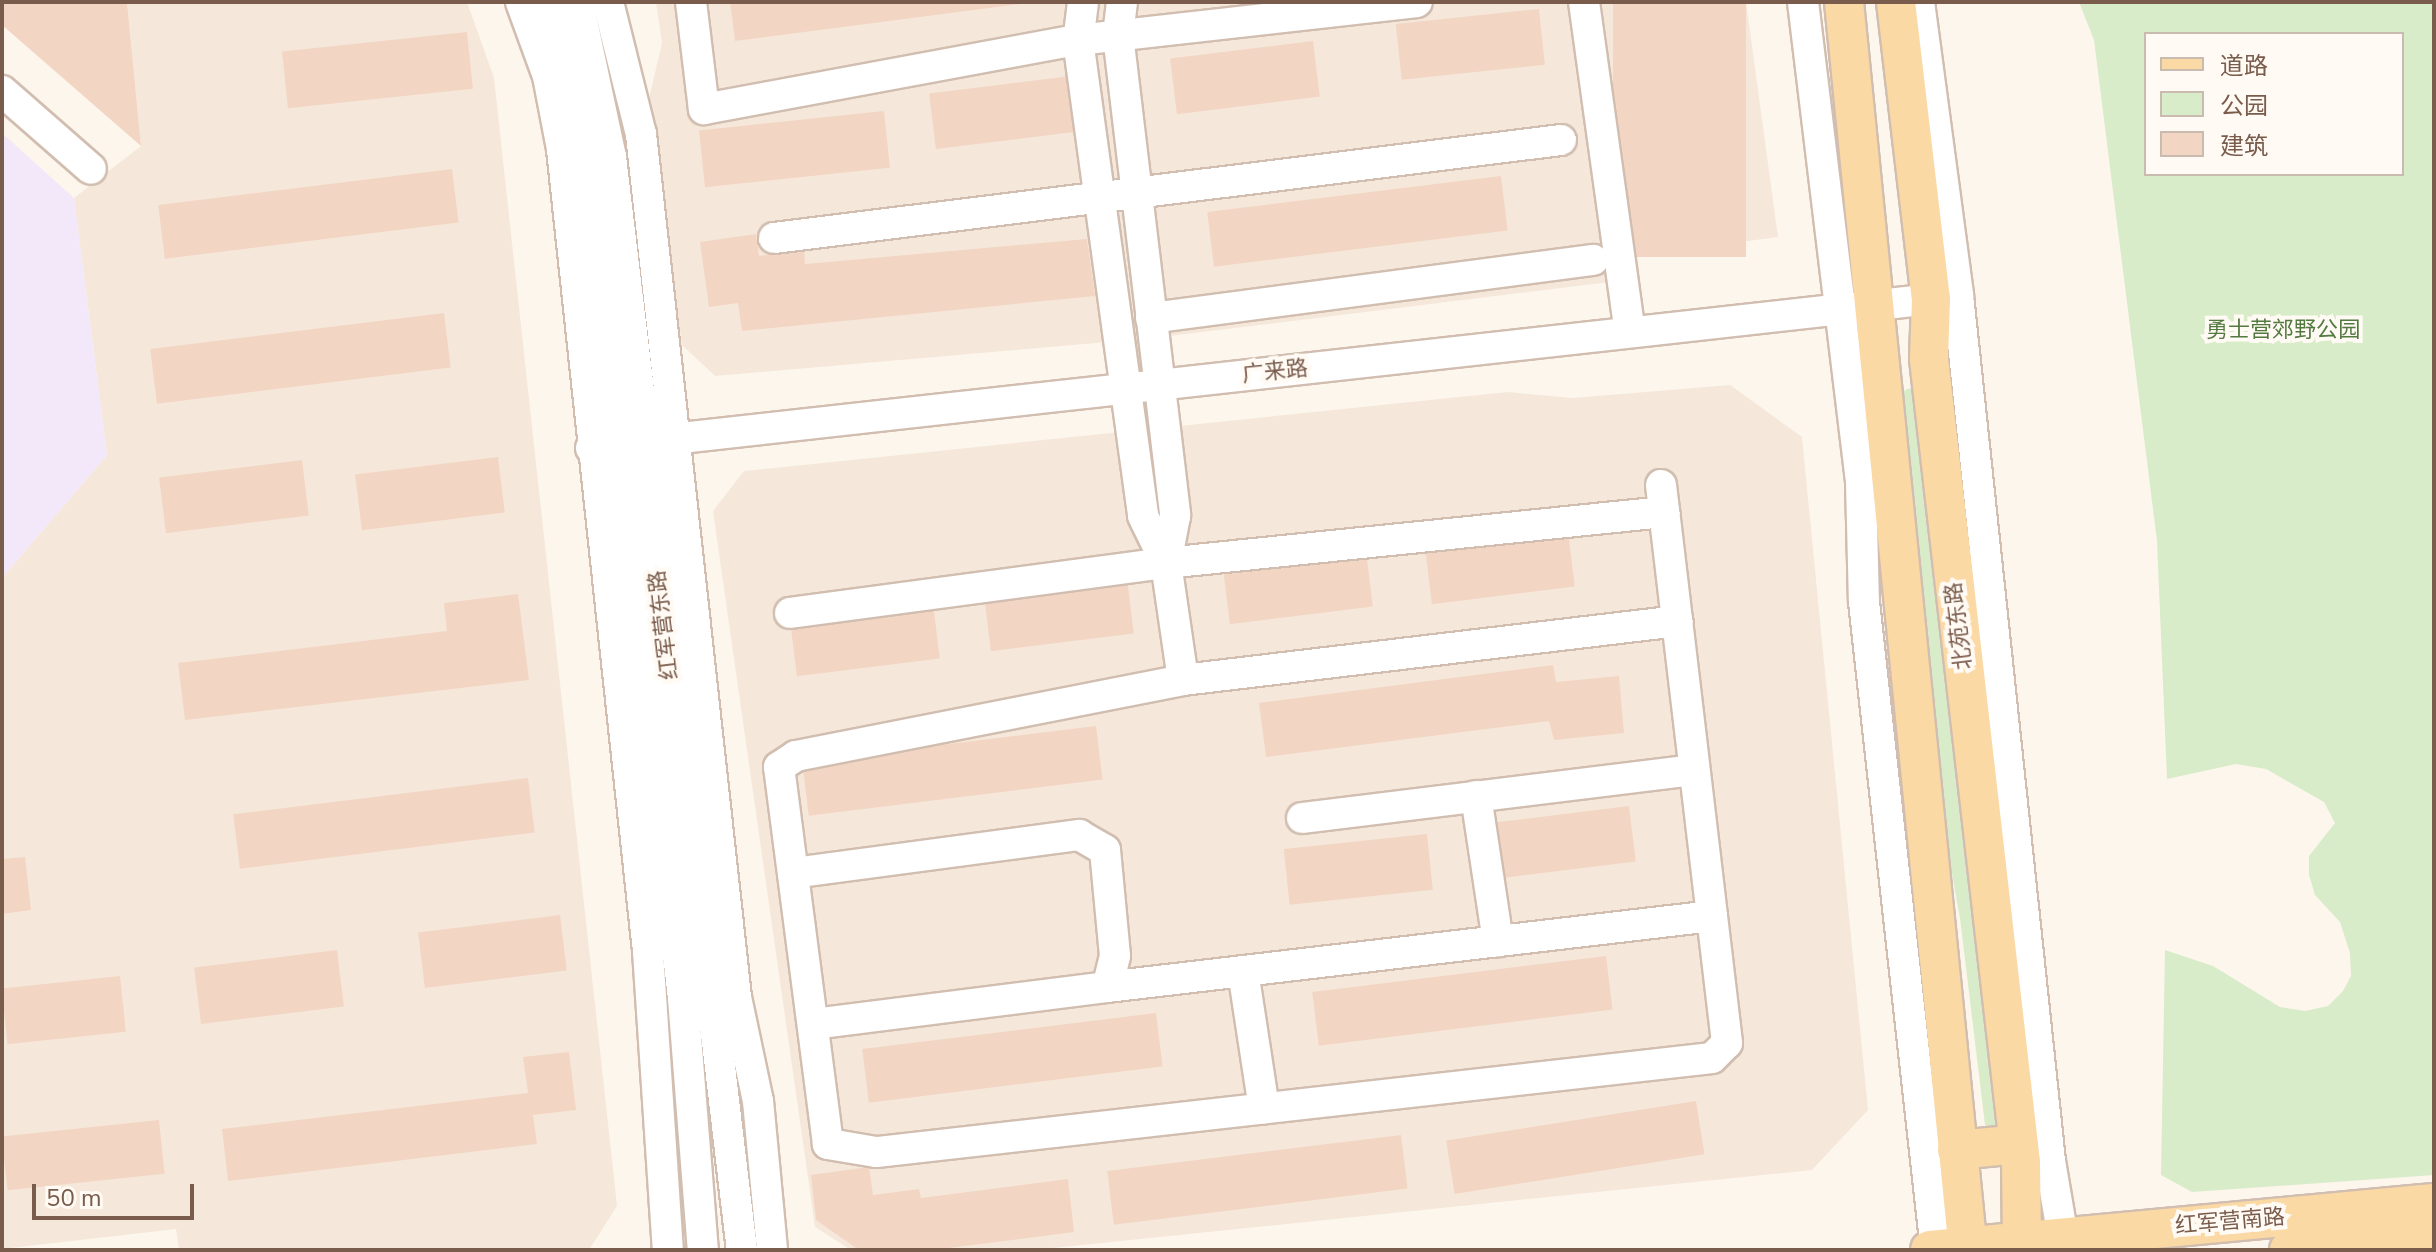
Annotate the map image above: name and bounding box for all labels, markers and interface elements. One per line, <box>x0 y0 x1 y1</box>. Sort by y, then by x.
legend <box>2144 32 2404 176</box>
text: 道路 <box>2220 50 2268 82</box>
text: 公园 <box>2220 90 2268 122</box>
text: 建筑 <box>2220 130 2268 162</box>
park label: 勇士营郊野公园 <box>2206 318 2360 344</box>
street label: 广来路 <box>1241 355 1309 389</box>
street label: 红军营东路 <box>644 569 684 681</box>
street label: 北苑东路 <box>1941 581 1977 671</box>
scale bar <box>36 1168 198 1218</box>
text: 50 m <box>46 1182 102 1214</box>
street label: 红军营南路 <box>2174 1204 2286 1240</box>

